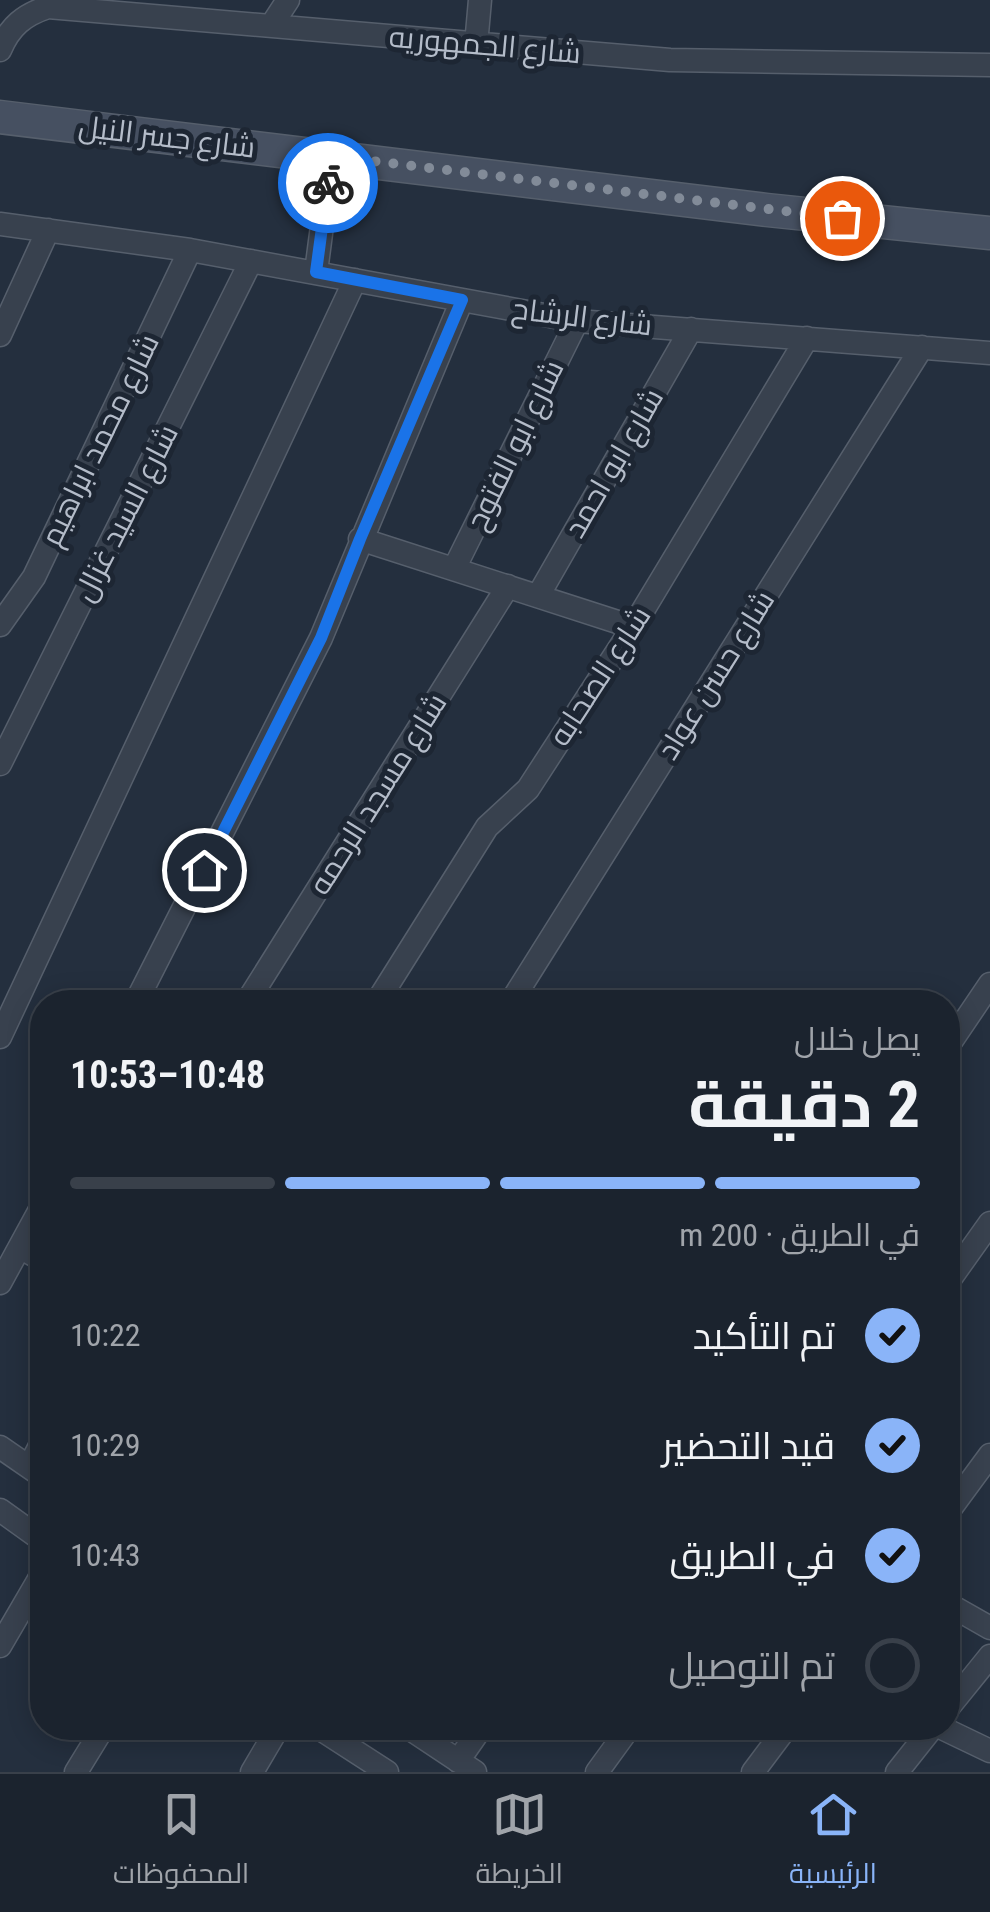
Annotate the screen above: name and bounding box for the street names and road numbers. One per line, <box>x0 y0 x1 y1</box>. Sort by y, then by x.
street label: شارع الجمهوريه <box>387 19 582 73</box>
street label: شارع جسر النيل <box>76 108 257 168</box>
street label: شارع الرشاح <box>509 291 654 345</box>
street label: شارع محمد ابراهيم <box>33 328 169 553</box>
street label: شارع ابو الفتوح <box>458 354 573 537</box>
street label: شارع ابو احمد <box>557 382 673 545</box>
street label: شارع السيد غزال <box>66 419 188 608</box>
street label: شارع حسن عواد <box>650 584 784 767</box>
street label: شارع الصحابه <box>542 599 660 754</box>
street label: شارع مسجد الرحمه <box>302 687 456 902</box>

